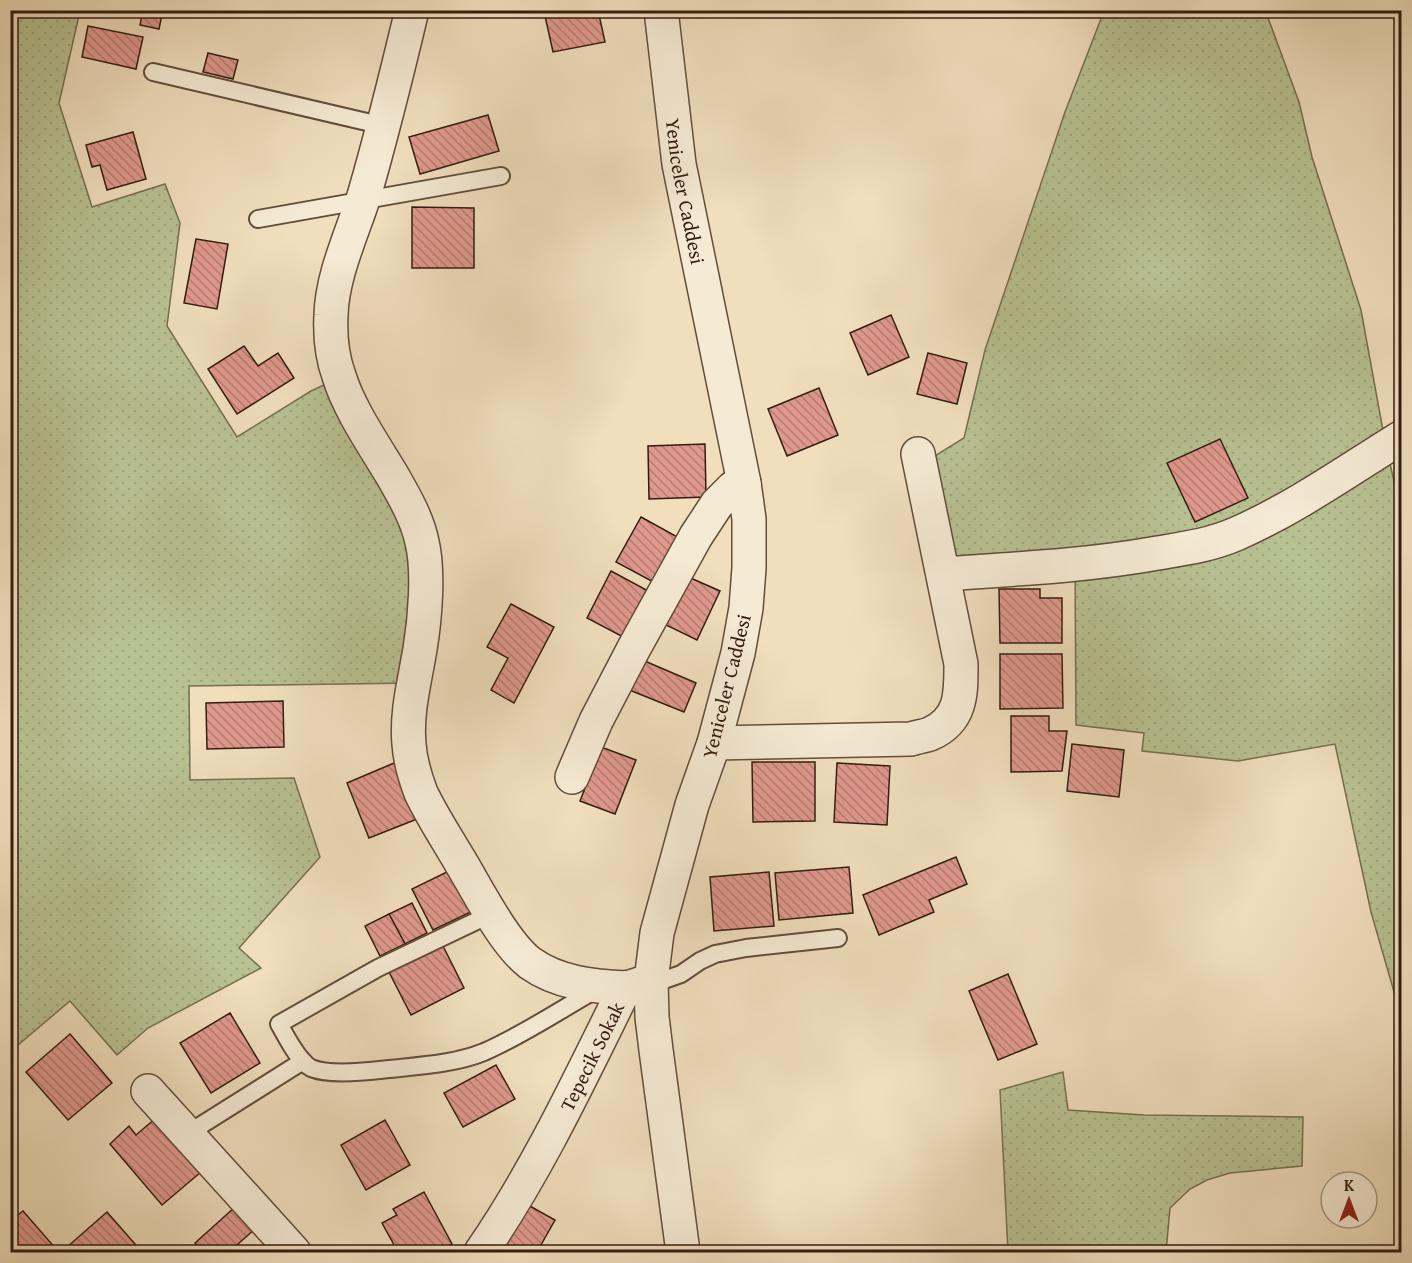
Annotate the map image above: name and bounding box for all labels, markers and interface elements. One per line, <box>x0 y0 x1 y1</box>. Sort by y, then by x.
street label: Yeniceler Caddesi <box>659 117 714 267</box>
street label: Yeniceler Caddesi <box>694 611 758 761</box>
street label: Tepecik Sokak <box>552 996 631 1116</box>
north arrow <box>1319 1170 1379 1230</box>
text: K <box>1344 1173 1355 1197</box>

